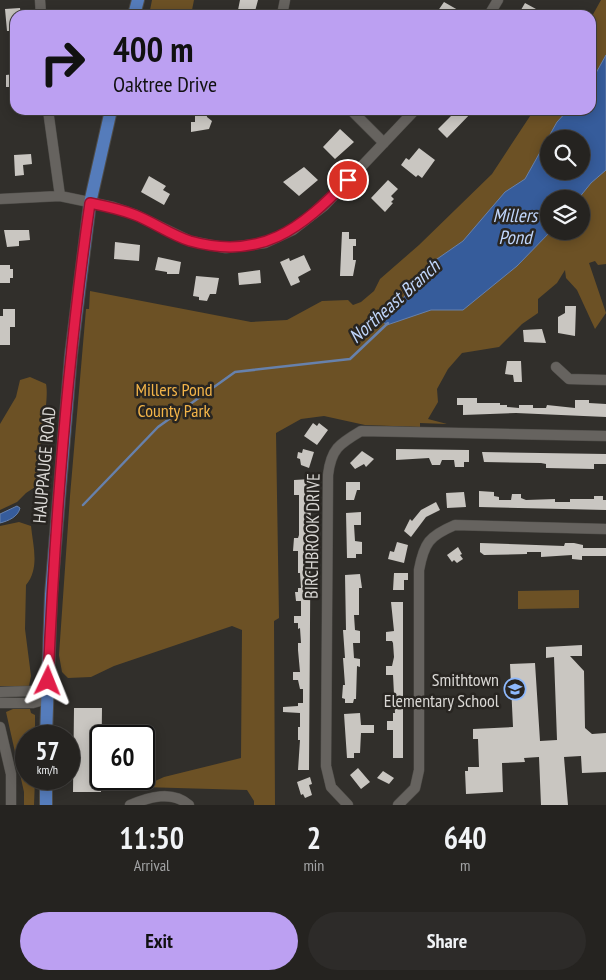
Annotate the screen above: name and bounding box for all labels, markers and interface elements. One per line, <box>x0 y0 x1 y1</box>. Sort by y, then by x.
text: 400 m <box>113 26 194 72</box>
icon: right <box>30 30 95 95</box>
text: Oaktree Drive <box>113 70 217 98</box>
map controls <box>540 130 590 240</box>
button: search <box>540 130 590 180</box>
pin <box>327 159 369 201</box>
icon: arrive <box>334 166 362 194</box>
button: layers <box>540 190 590 240</box>
water label: Millers Pond <box>493 203 539 249</box>
water label: Northeast Branch <box>344 253 446 348</box>
park label: Millers Pond County Park <box>135 378 213 422</box>
street label: HAUPPAUGE ROAD <box>27 406 61 524</box>
street label: BIRCHBROOK DRIVE <box>299 473 325 599</box>
position arrow <box>21 654 73 706</box>
place label: Smithtown Elementary School <box>384 668 500 712</box>
school or university icon: Smithtown Elementary School <box>503 677 527 701</box>
speed limit sign: 60 <box>90 725 155 790</box>
text: 57 <box>36 735 59 767</box>
text: km/h <box>37 762 58 777</box>
text: 11:50 <box>119 818 184 857</box>
text: 2 <box>307 818 321 857</box>
text: 640 <box>444 818 487 857</box>
text: Arrival <box>134 855 170 875</box>
text: min <box>303 855 324 875</box>
text: m <box>460 855 470 875</box>
button: Exit <box>20 912 298 970</box>
button: Share <box>308 912 586 970</box>

